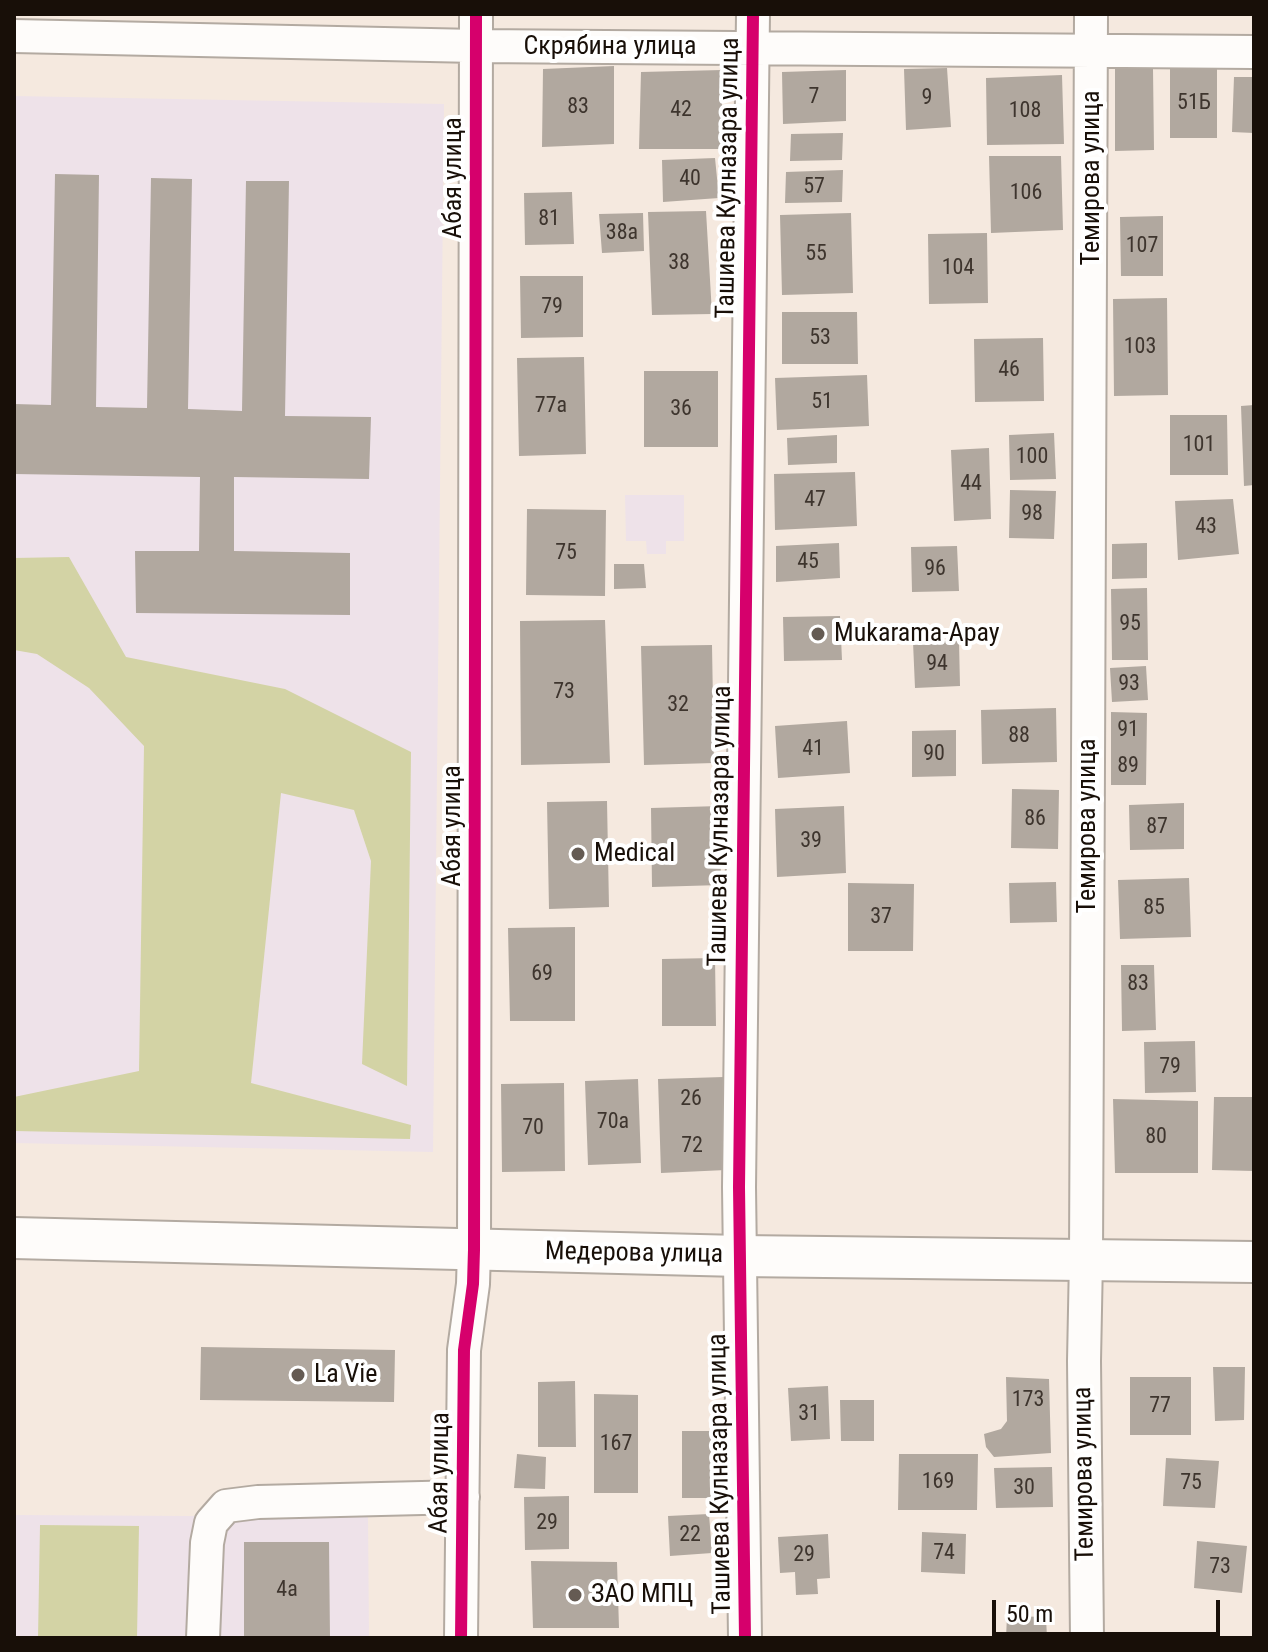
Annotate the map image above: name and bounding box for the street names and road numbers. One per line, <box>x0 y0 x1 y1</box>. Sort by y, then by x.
street label: Скрябина улица <box>524 31 696 63</box>
street label: Ташиева Кулназара улица <box>711 37 747 319</box>
street label: Темирова улица <box>1076 91 1108 265</box>
street label: Абая улица <box>438 117 470 239</box>
street label: Ташиева Кулназара улица <box>703 685 739 967</box>
street label: Темирова улица <box>1072 739 1104 913</box>
street label: Абая улица <box>437 765 469 887</box>
street label: Медерова улица <box>545 1237 723 1271</box>
street label: Ташиева Кулназара улица <box>703 1333 739 1615</box>
street label: Темирова улица <box>1068 1386 1102 1562</box>
street label: Абая улица <box>424 1412 458 1534</box>

